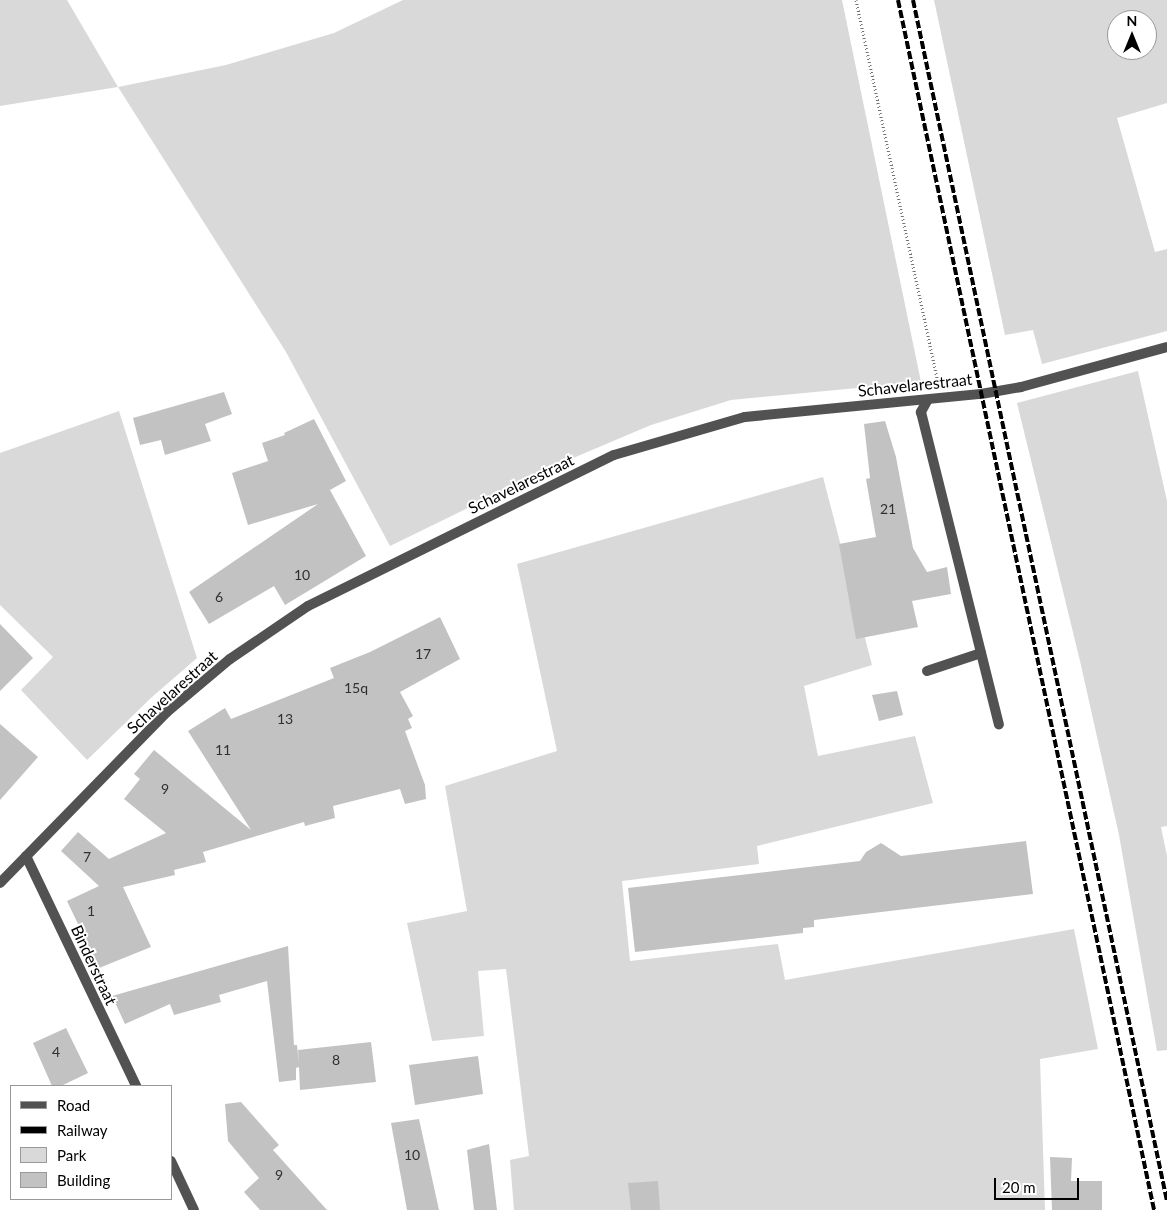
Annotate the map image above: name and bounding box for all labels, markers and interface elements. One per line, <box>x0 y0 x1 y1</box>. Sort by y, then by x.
north arrow <box>1107 10 1157 60</box>
text: N <box>1127 12 1137 29</box>
street label: Schavelarestraat <box>857 369 973 401</box>
street label: Schavelarestraat <box>465 450 577 518</box>
house number: 21 <box>880 501 896 517</box>
house number: 10 <box>294 567 310 583</box>
house number: 6 <box>215 589 223 605</box>
street label: Schavelarestraat <box>123 646 221 738</box>
house number: 17 <box>415 646 431 662</box>
house number: 15q <box>344 680 368 696</box>
house number: 13 <box>277 711 293 727</box>
house number: 11 <box>215 742 231 758</box>
house number: 9 <box>161 781 169 797</box>
house number: 7 <box>83 849 91 865</box>
house number: 1 <box>87 903 95 919</box>
street label: Binderstraat <box>67 922 121 1008</box>
house number: 4 <box>52 1044 60 1060</box>
house number: 8 <box>332 1052 340 1068</box>
legend <box>10 1085 172 1200</box>
text: Road <box>57 1096 90 1114</box>
text: Railway <box>57 1121 108 1139</box>
text: Park <box>57 1146 86 1164</box>
house number: 10 <box>404 1147 420 1163</box>
house number: 9 <box>275 1167 283 1183</box>
scale bar <box>997 1168 1082 1200</box>
text: Building <box>57 1171 110 1189</box>
text: 20 m <box>1002 1178 1036 1196</box>

